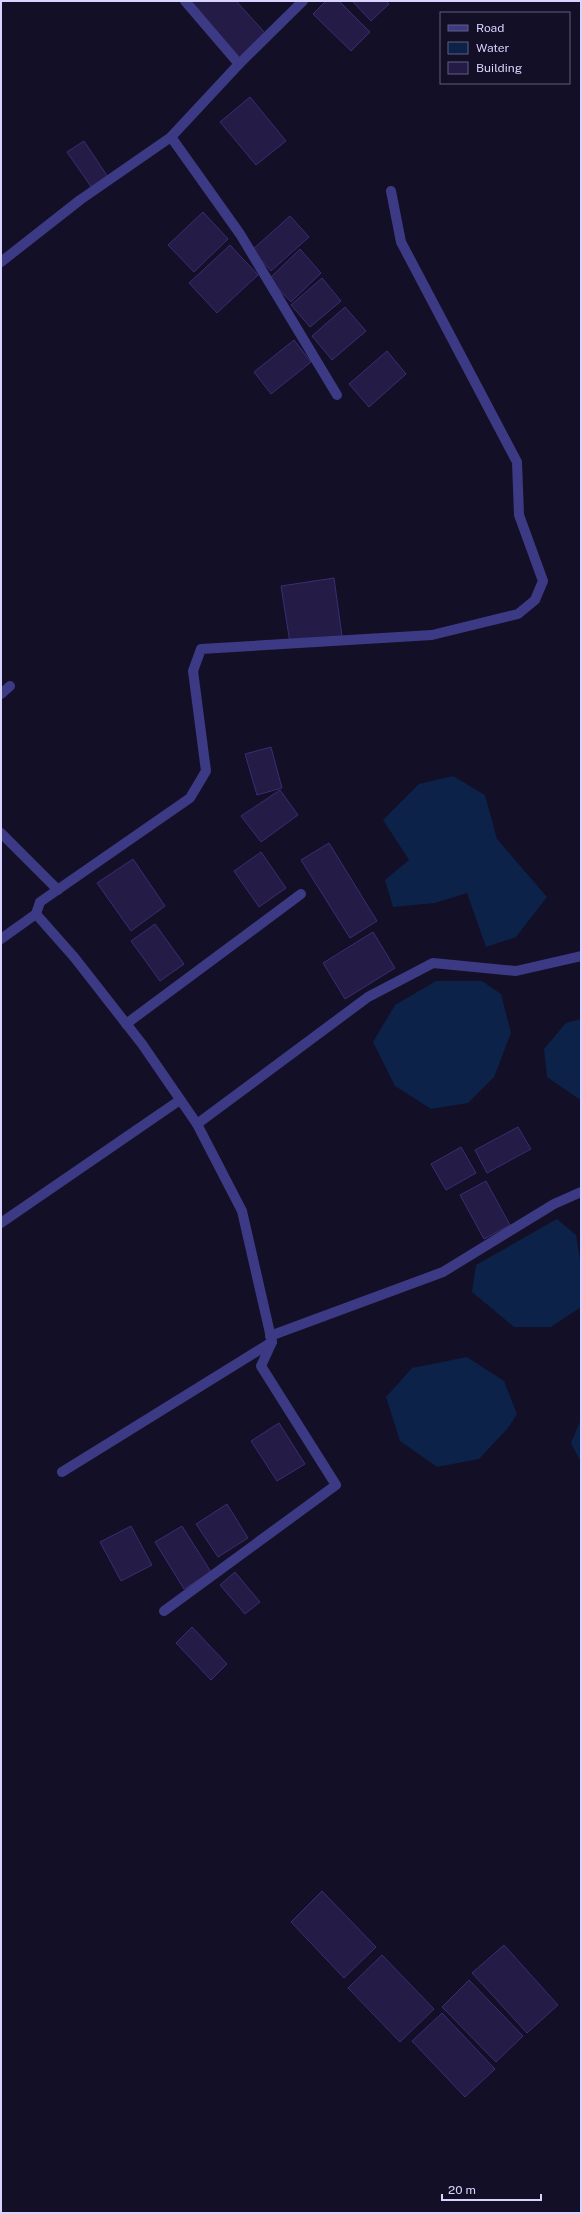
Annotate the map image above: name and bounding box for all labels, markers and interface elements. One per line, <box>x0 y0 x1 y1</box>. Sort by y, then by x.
legend <box>440 12 570 84</box>
text: Road <box>476 21 504 35</box>
text: Water <box>476 41 510 55</box>
text: Building <box>476 61 522 75</box>
scale bar <box>442 2176 541 2202</box>
text: 20 m <box>448 2183 476 2197</box>

